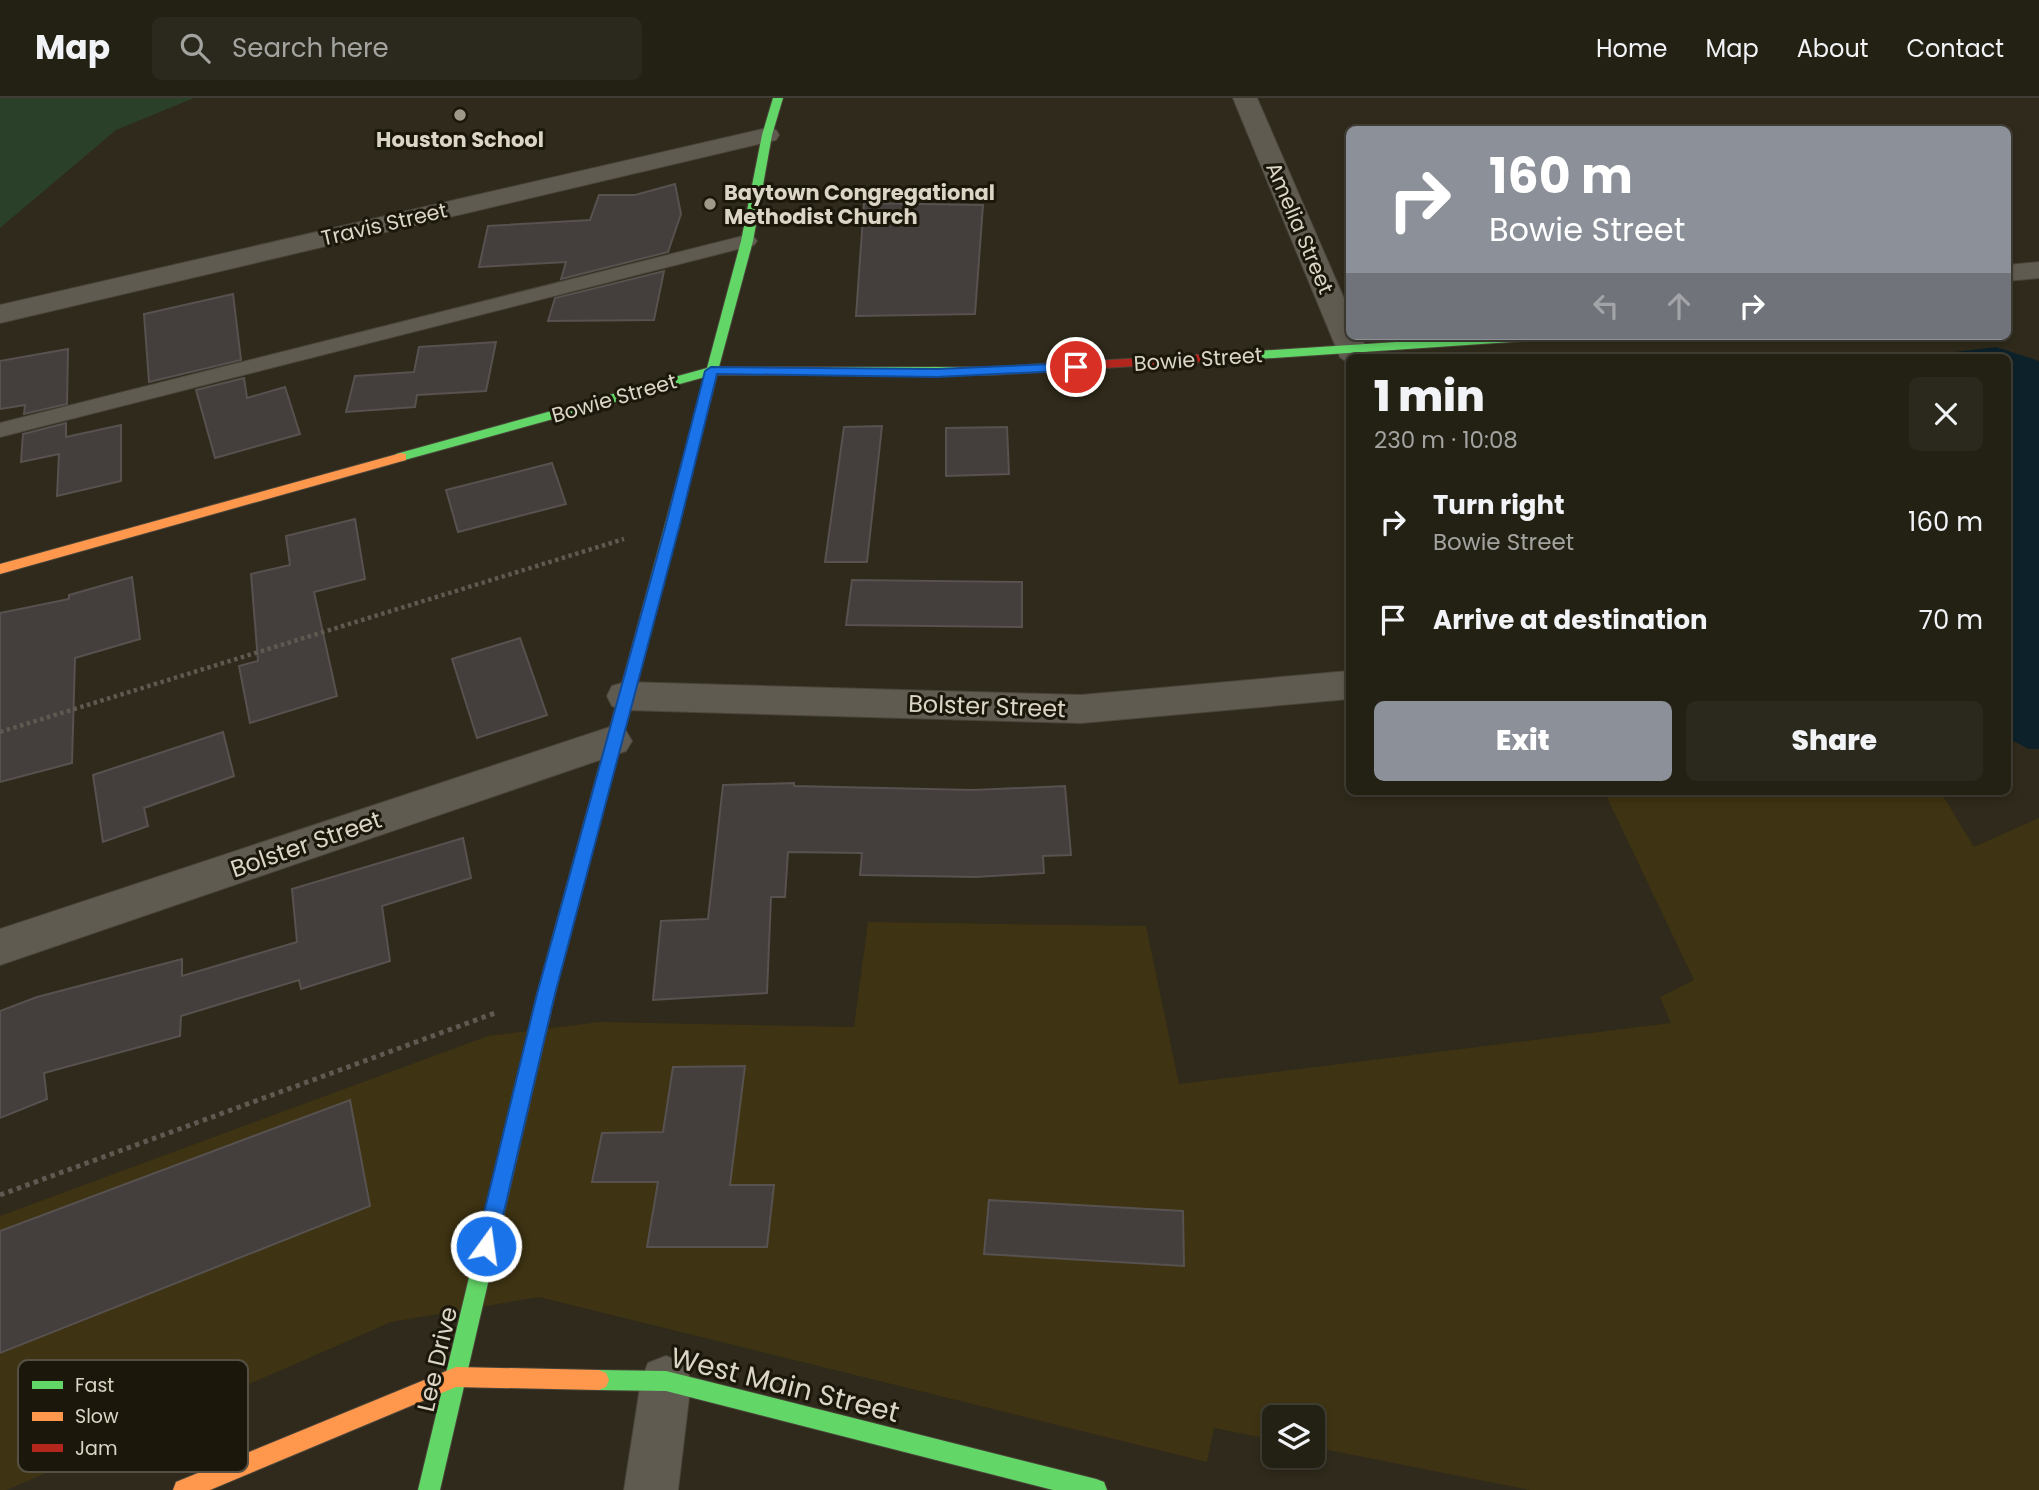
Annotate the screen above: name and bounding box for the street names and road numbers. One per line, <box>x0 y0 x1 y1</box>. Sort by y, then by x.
street label: Amelia Street <box>1259 158 1341 298</box>
street label: Travis Street <box>318 195 450 253</box>
street label: Bowie Street <box>1133 340 1263 378</box>
street label: Bowie Street <box>548 366 680 430</box>
street label: Bolster Street <box>908 687 1066 725</box>
street label: Bolster Street <box>226 803 386 885</box>
street label: Lee Drive <box>409 1303 465 1415</box>
street label: West Main Street <box>667 1338 903 1432</box>

